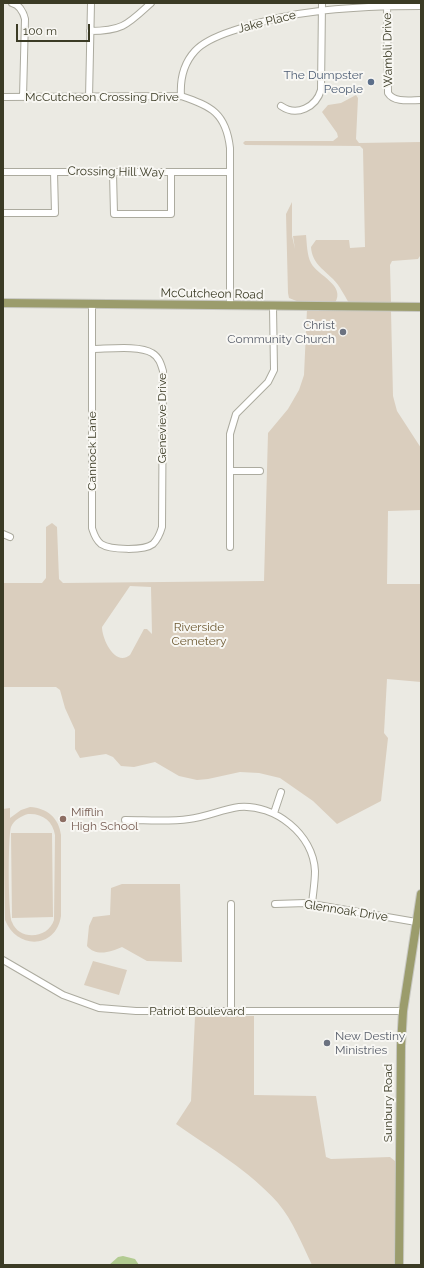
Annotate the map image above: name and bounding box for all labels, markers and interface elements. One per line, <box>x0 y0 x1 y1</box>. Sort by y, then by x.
street label: Jake Place <box>237 8 297 36</box>
street label: Wambli Drive <box>380 13 396 87</box>
scale bar <box>18 16 92 42</box>
text: 100 m <box>23 24 57 38</box>
place label: The Dumpster People <box>283 68 363 96</box>
marker: The Dumpster People <box>366 77 376 87</box>
street label: McCutcheon Crossing Drive <box>25 90 179 104</box>
street label: Crossing Hill Way <box>67 164 165 180</box>
street label: McCutcheon Road <box>160 286 264 302</box>
place label: Christ Community Church <box>227 318 335 346</box>
marker: Christ Community Church <box>338 327 348 337</box>
street label: Genevieve Drive <box>155 373 169 463</box>
street label: Cannock Lane <box>85 411 99 491</box>
park label: Riverside Cemetery <box>172 620 226 648</box>
place label: Mifflin High School <box>71 805 138 833</box>
marker: Mifflin High School <box>58 814 68 824</box>
street label: Glennoak Drive <box>303 897 389 925</box>
street label: Patriot Boulevard <box>149 1004 245 1018</box>
place label: New Destiny Ministries <box>335 1029 405 1057</box>
marker: New Destiny Ministries <box>322 1038 332 1048</box>
street label: Sunbury Road <box>381 1064 395 1142</box>

